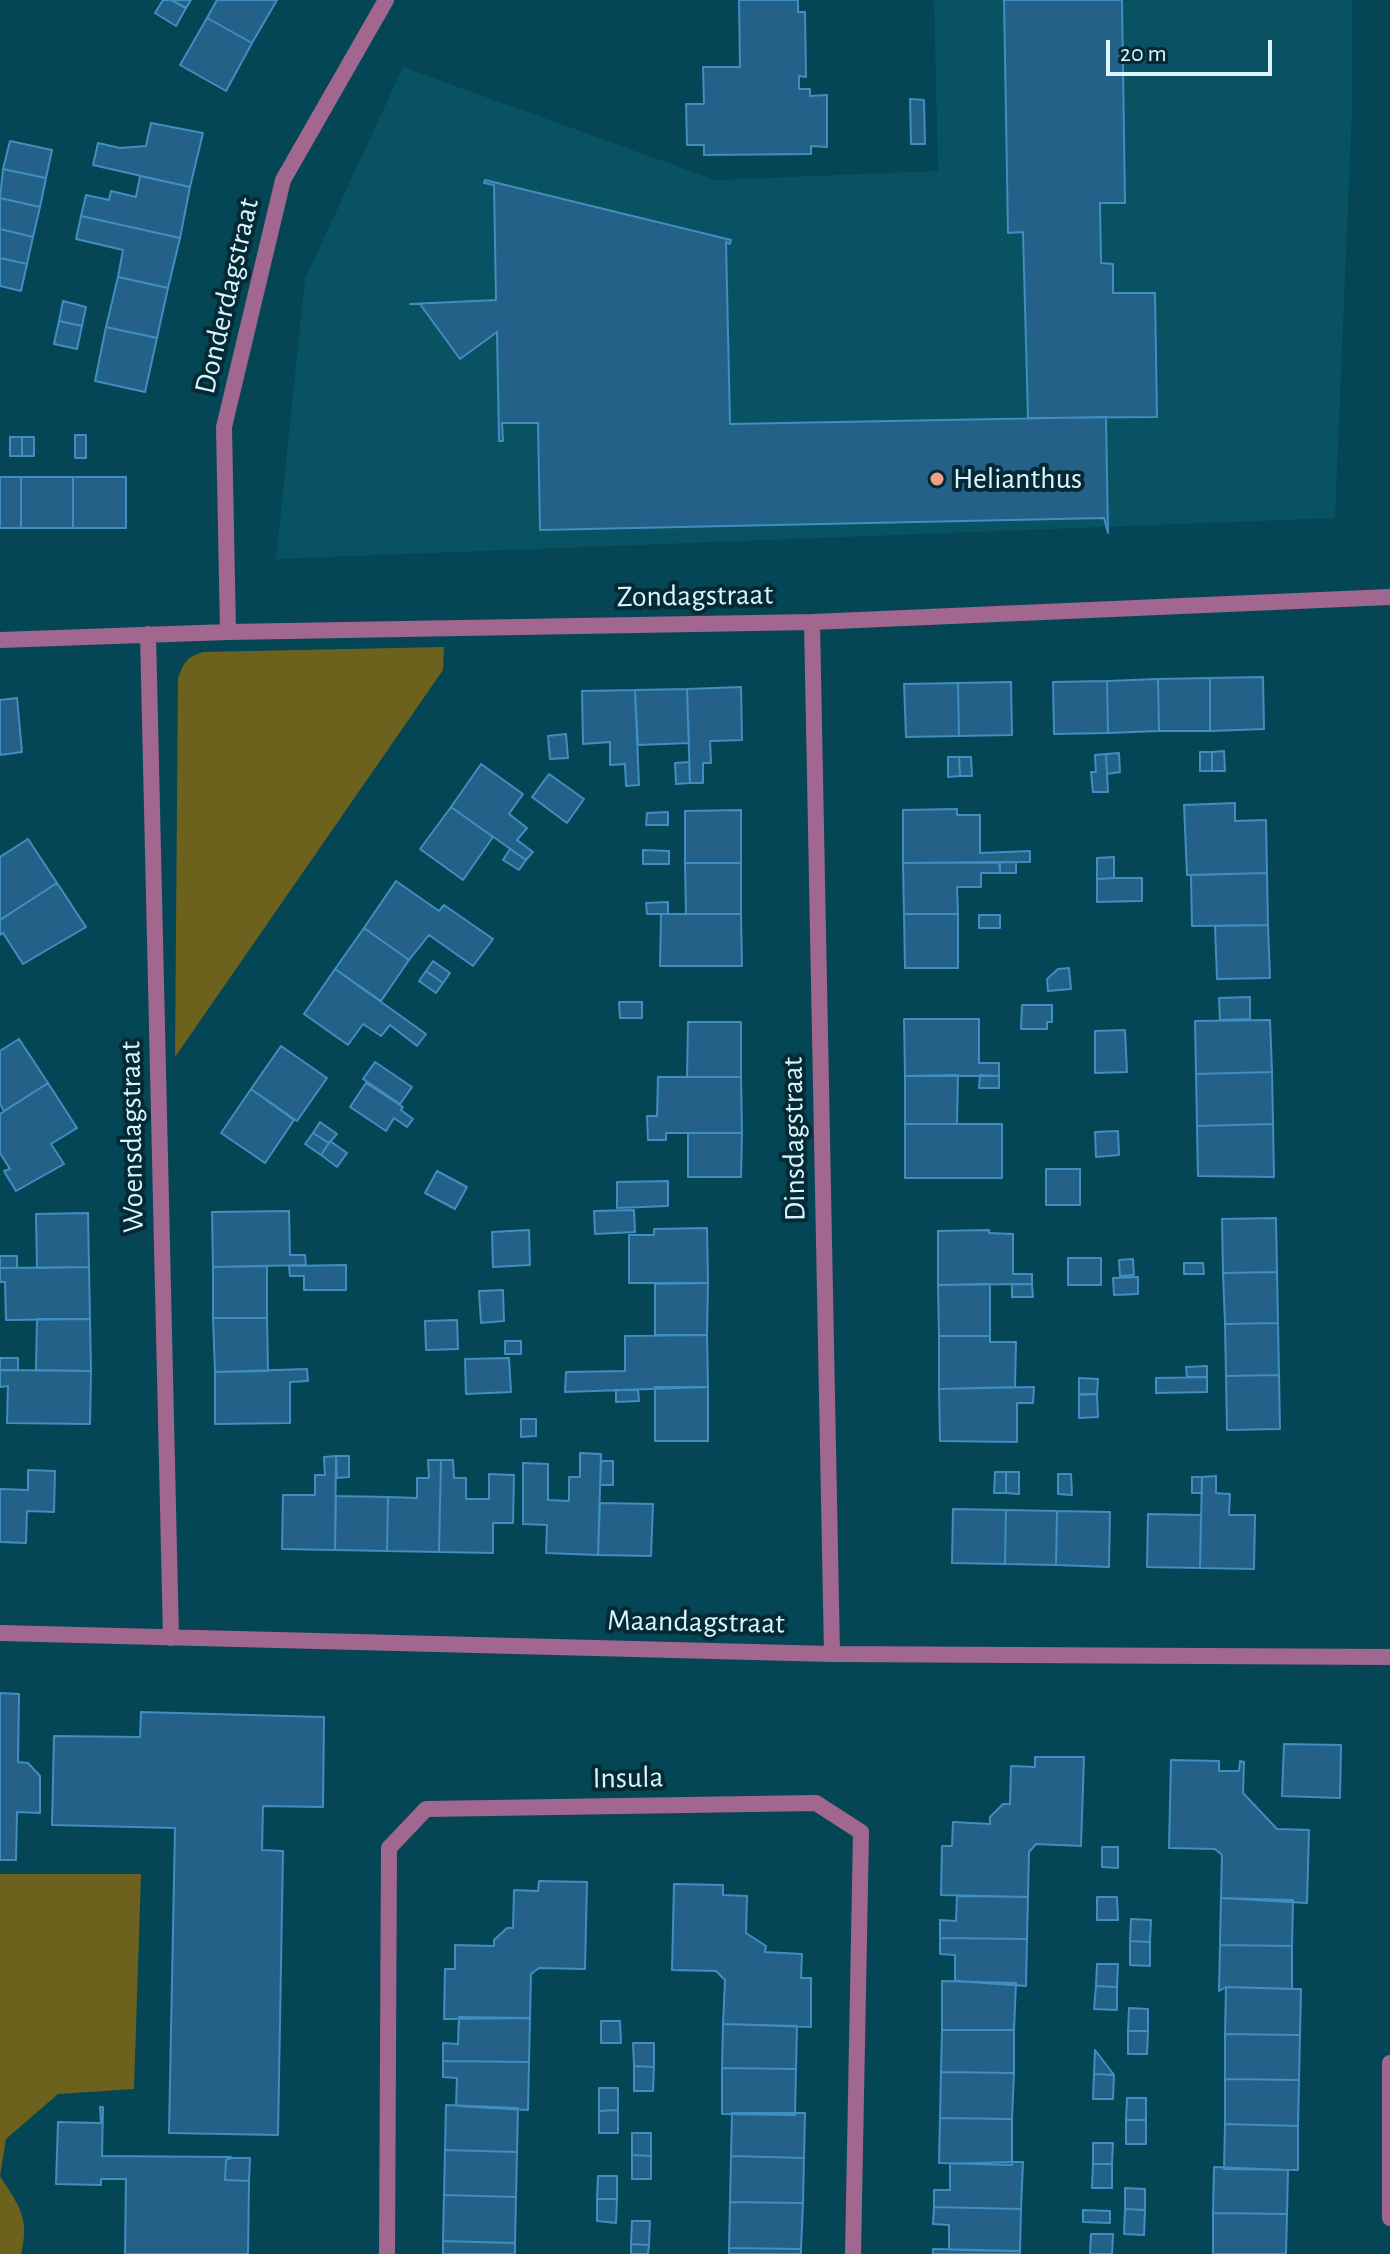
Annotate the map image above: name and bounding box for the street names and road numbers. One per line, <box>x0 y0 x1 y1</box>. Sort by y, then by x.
street label: Donderdagstraat <box>187 195 267 397</box>
street label: Zondagstraat <box>617 577 773 615</box>
street label: Woensdagstraat <box>112 1041 152 1233</box>
street label: Dinsdagstraat <box>775 1056 813 1222</box>
street label: Maandagstraat <box>607 1602 785 1642</box>
street label: Insula <box>592 1759 664 1797</box>

